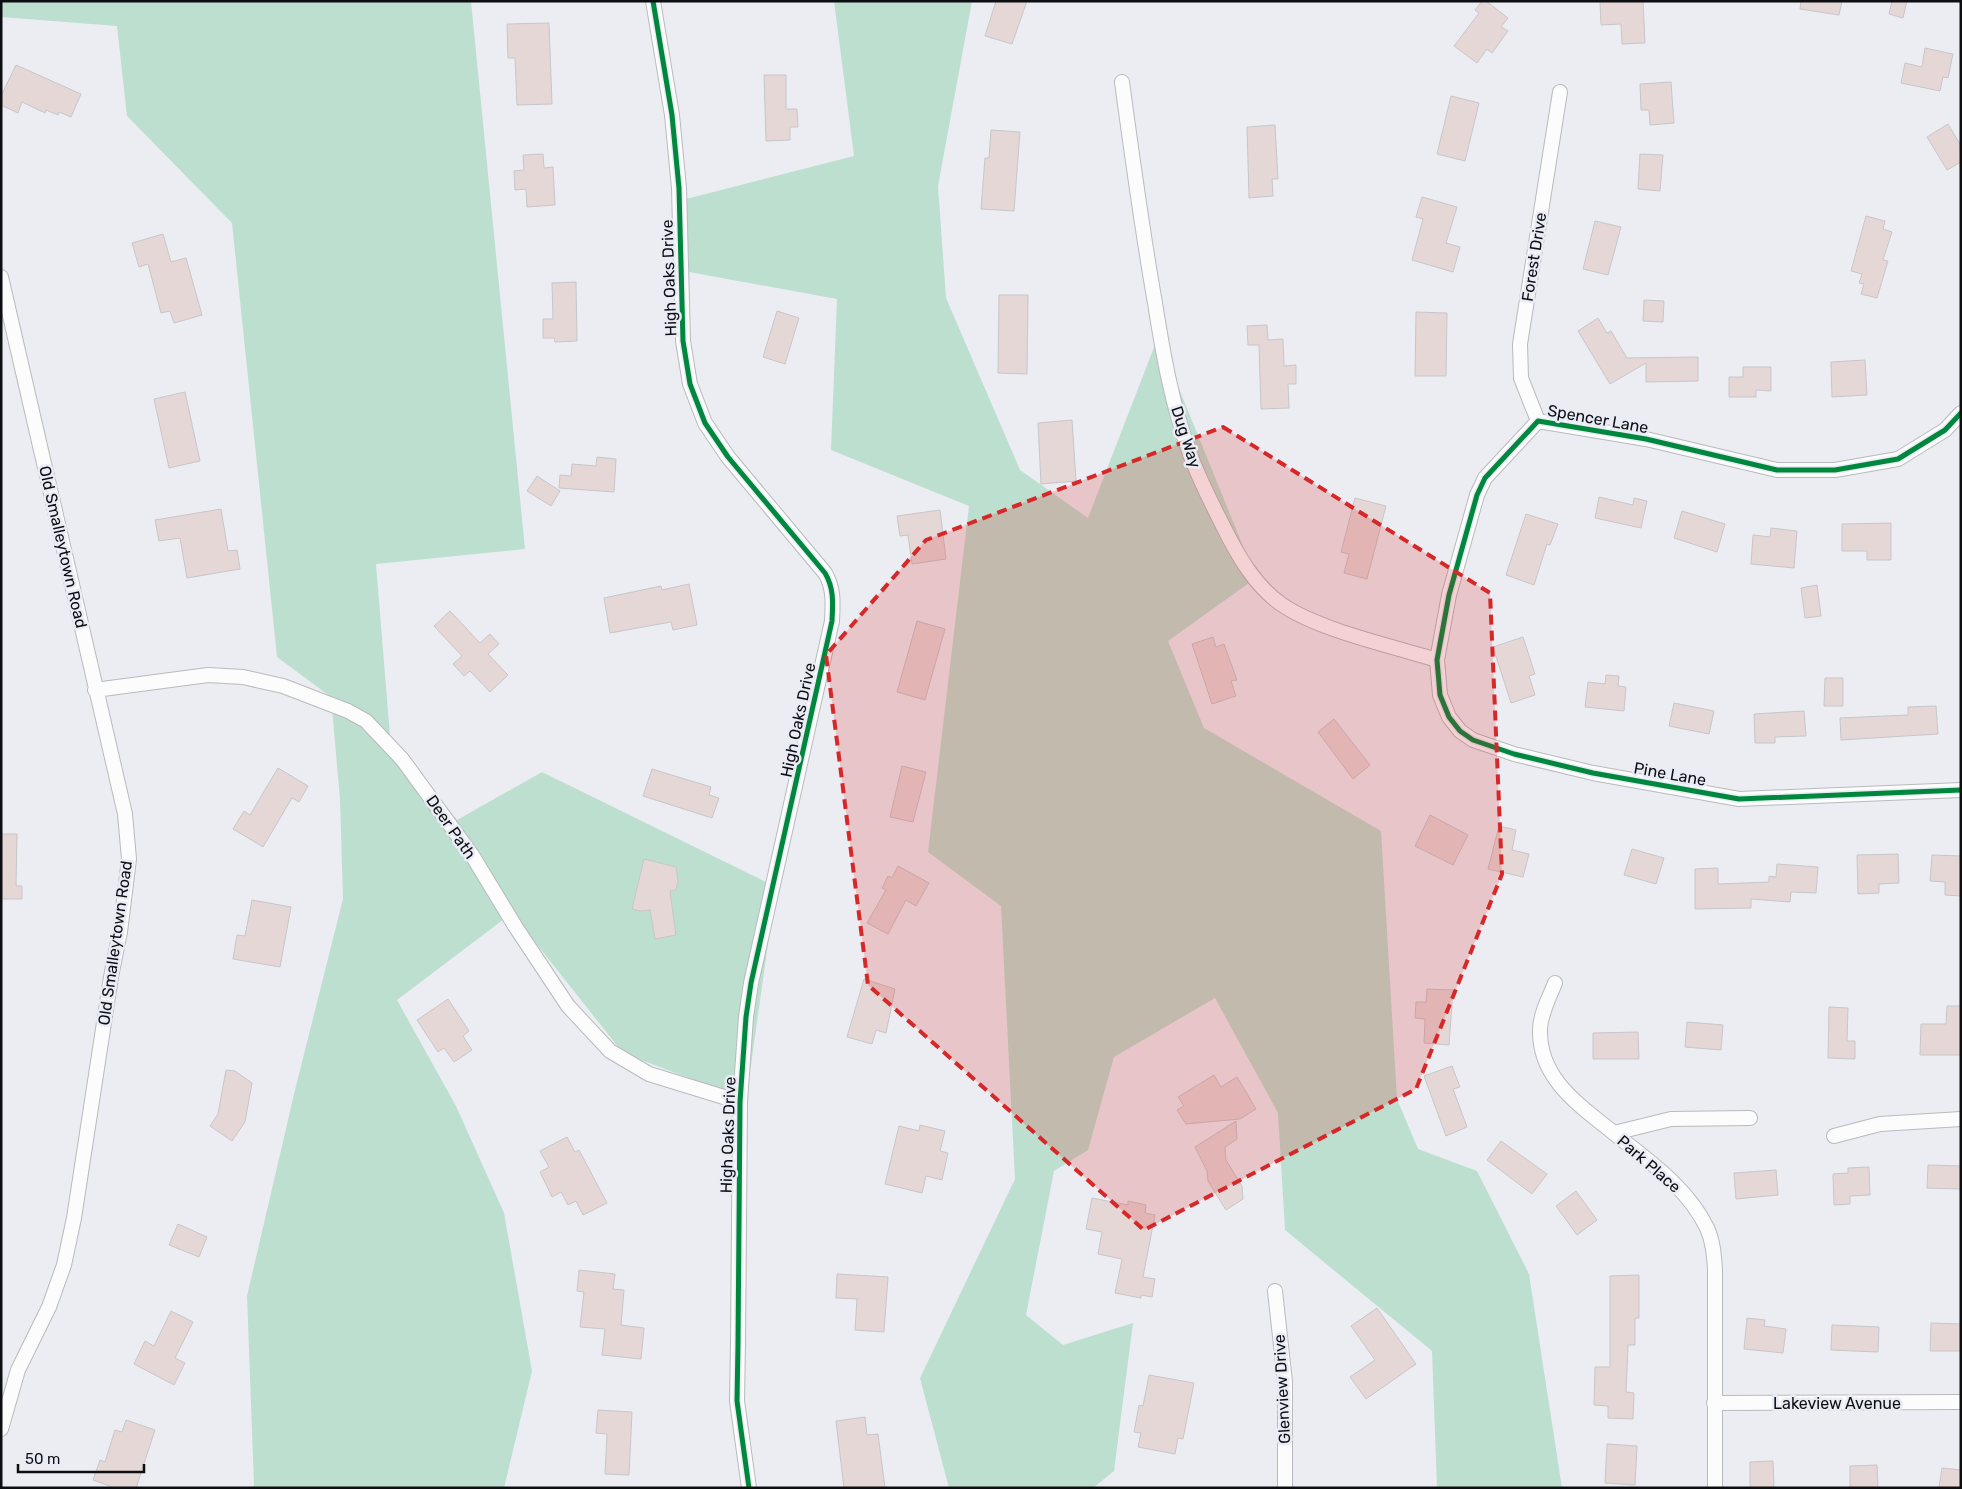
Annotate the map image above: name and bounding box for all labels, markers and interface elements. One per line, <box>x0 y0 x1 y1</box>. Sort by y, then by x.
street label: Forest Drive <box>1518 211 1550 303</box>
street label: High Oaks Drive <box>657 219 681 337</box>
street label: Spencer Lane <box>1546 401 1650 437</box>
street label: Dug Way <box>1167 404 1205 470</box>
street label: Old Smalleytown Road <box>35 464 91 630</box>
street label: High Oaks Drive <box>777 661 819 779</box>
street label: Pine Lane <box>1632 758 1708 790</box>
street label: Deer Path <box>422 791 480 863</box>
street label: Old Smalleytown Road <box>94 859 136 1027</box>
street label: High Oaks Drive <box>716 1076 740 1194</box>
street label: Park Place <box>1613 1131 1685 1197</box>
street label: Glenview Drive <box>1270 1334 1294 1444</box>
street label: Lakeview Avenue <box>1773 1394 1901 1413</box>
scale bar <box>18 1442 144 1474</box>
text: 50 m <box>25 1450 60 1468</box>

